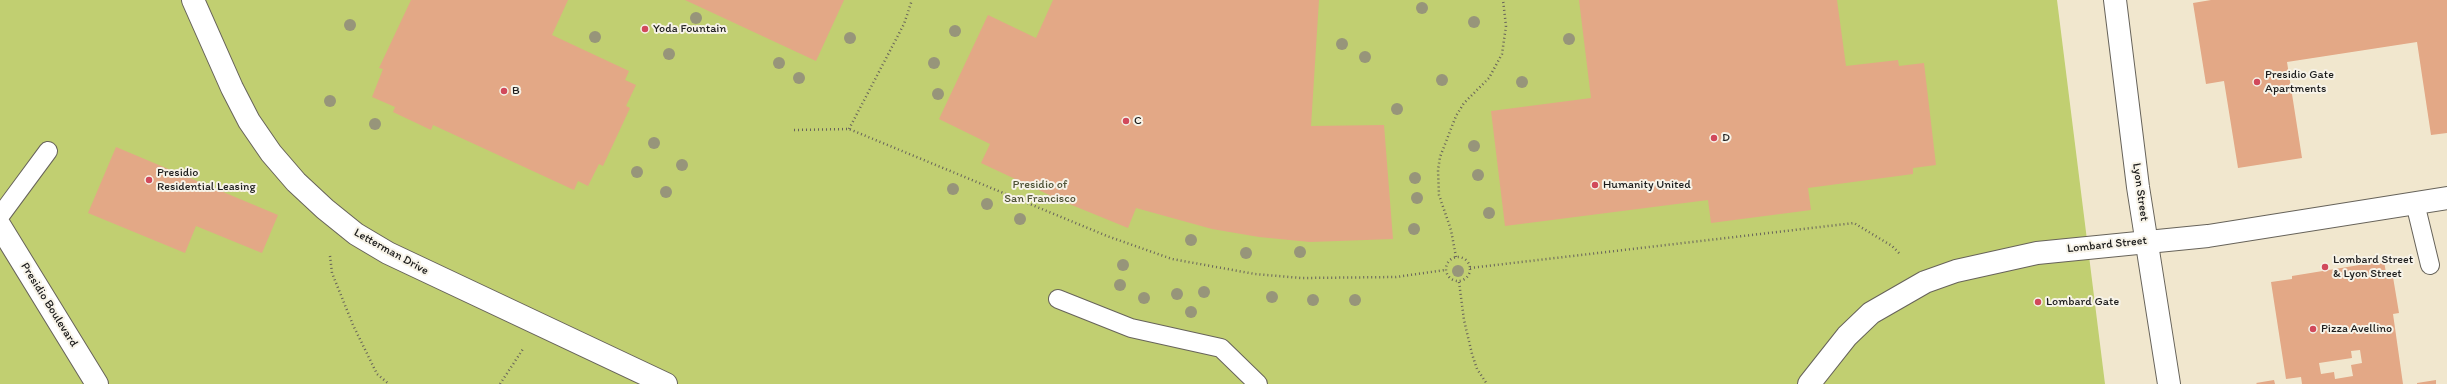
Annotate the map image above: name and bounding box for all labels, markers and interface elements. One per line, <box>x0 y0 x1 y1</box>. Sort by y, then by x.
place label: Yoda Fountain <box>653 22 726 36</box>
marker: Yoda Fountain <box>640 24 650 34</box>
place label: Presidio Gate Apartments <box>2265 68 2334 96</box>
marker: Presidio Gate Apartments <box>2252 77 2262 87</box>
place label: B <box>512 84 520 98</box>
marker: B <box>499 86 509 96</box>
place label: C <box>1134 114 1142 128</box>
marker: C <box>1121 116 1131 126</box>
place label: D <box>1722 131 1730 145</box>
marker: D <box>1709 133 1719 143</box>
street label: Lyon Street <box>2129 162 2151 222</box>
place label: Presidio Residential Leasing <box>157 166 256 194</box>
marker: Presidio Residential Leasing <box>144 175 154 185</box>
park label: Presidio of San Francisco <box>1004 178 1076 206</box>
place label: Humanity United <box>1603 178 1691 192</box>
marker: Humanity United <box>1590 180 1600 190</box>
street label: Letterman Drive <box>351 226 431 278</box>
street label: Lombard Street <box>2066 234 2148 256</box>
place label: Lombard Street & Lyon Street <box>2333 253 2413 281</box>
street label: Presidio Boulevard <box>17 260 81 350</box>
marker: Lombard Street & Lyon Street <box>2320 262 2330 272</box>
place label: Lombard Gate <box>2046 295 2119 309</box>
marker: Lombard Gate <box>2033 297 2043 307</box>
place label: Pizza Avellino <box>2321 322 2392 336</box>
marker: Pizza Avellino <box>2308 324 2318 334</box>

